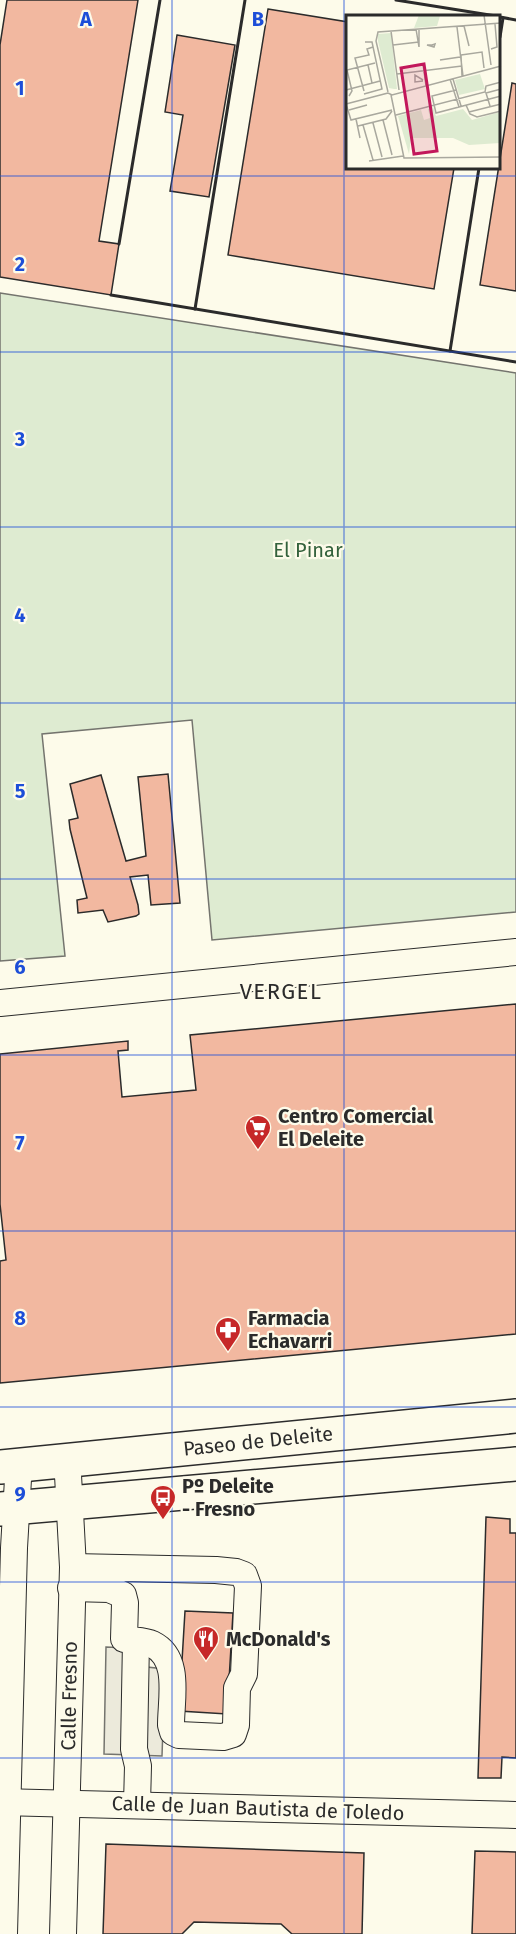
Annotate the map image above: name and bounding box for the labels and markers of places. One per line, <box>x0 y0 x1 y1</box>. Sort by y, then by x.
place label: Centro Comercial El Deleite <box>278 1104 433 1151</box>
supermarket icon: Centro Comercial El Deleite <box>243 1113 273 1151</box>
place label: Farmacia Echavarri <box>248 1306 332 1353</box>
pharmacy icon: Farmacia Echavarri <box>213 1315 243 1353</box>
place label: Pº Deleite - Fresno <box>182 1474 274 1521</box>
bus stop icon: Pº Deleite - Fresno <box>148 1483 178 1521</box>
restaurant icon: McDonald's <box>191 1624 221 1662</box>
place label: McDonald's <box>226 1627 331 1651</box>

